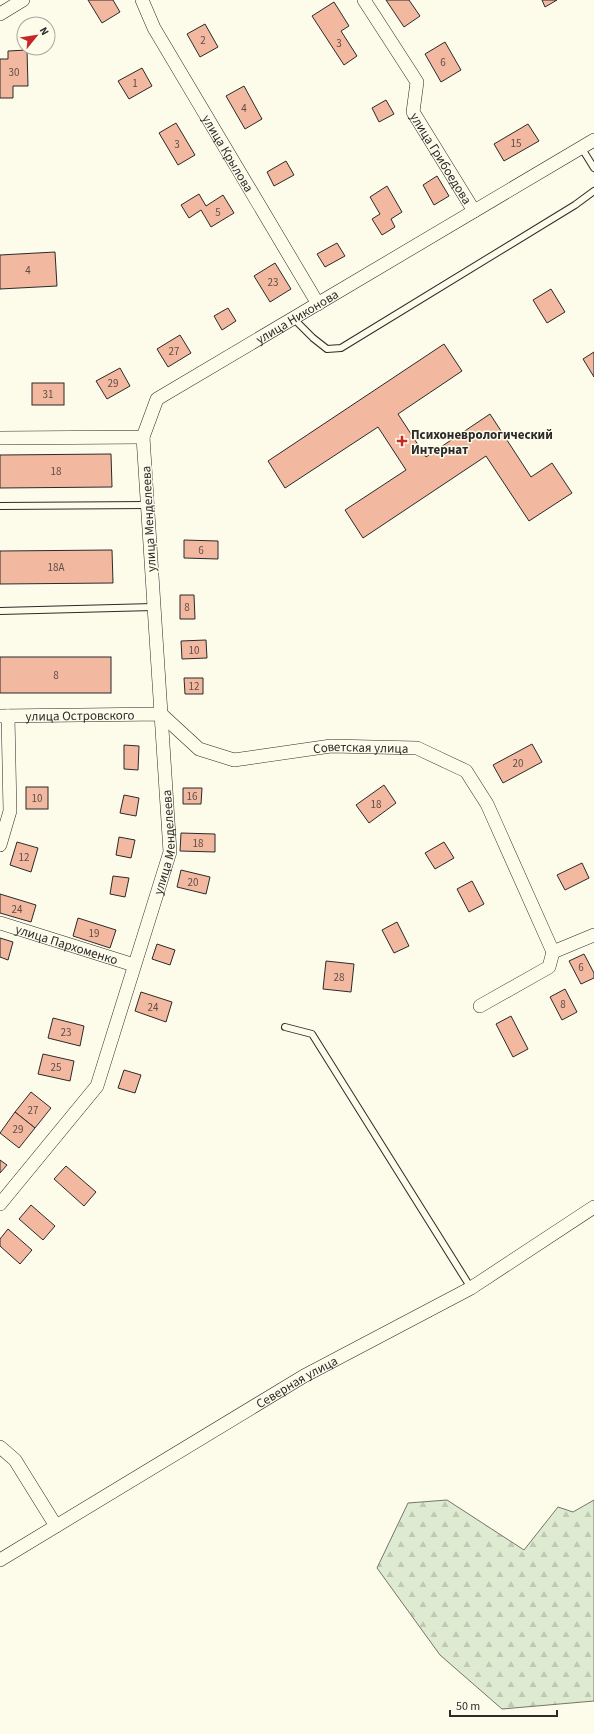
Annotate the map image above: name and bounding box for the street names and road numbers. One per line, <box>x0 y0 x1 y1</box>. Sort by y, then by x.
street label: улица Грибоедова <box>405 109 476 208</box>
street label: улица Крылова <box>197 111 258 196</box>
street label: улица Никонова <box>253 285 342 349</box>
street label: улица Менделеева <box>137 465 161 572</box>
street label: улица Островского <box>25 706 135 726</box>
street label: Советская улица <box>312 738 409 758</box>
street label: улица Менделеева <box>149 789 180 897</box>
street label: улица Пархоменко <box>13 920 120 969</box>
street label: Северная улица <box>253 1352 341 1413</box>

